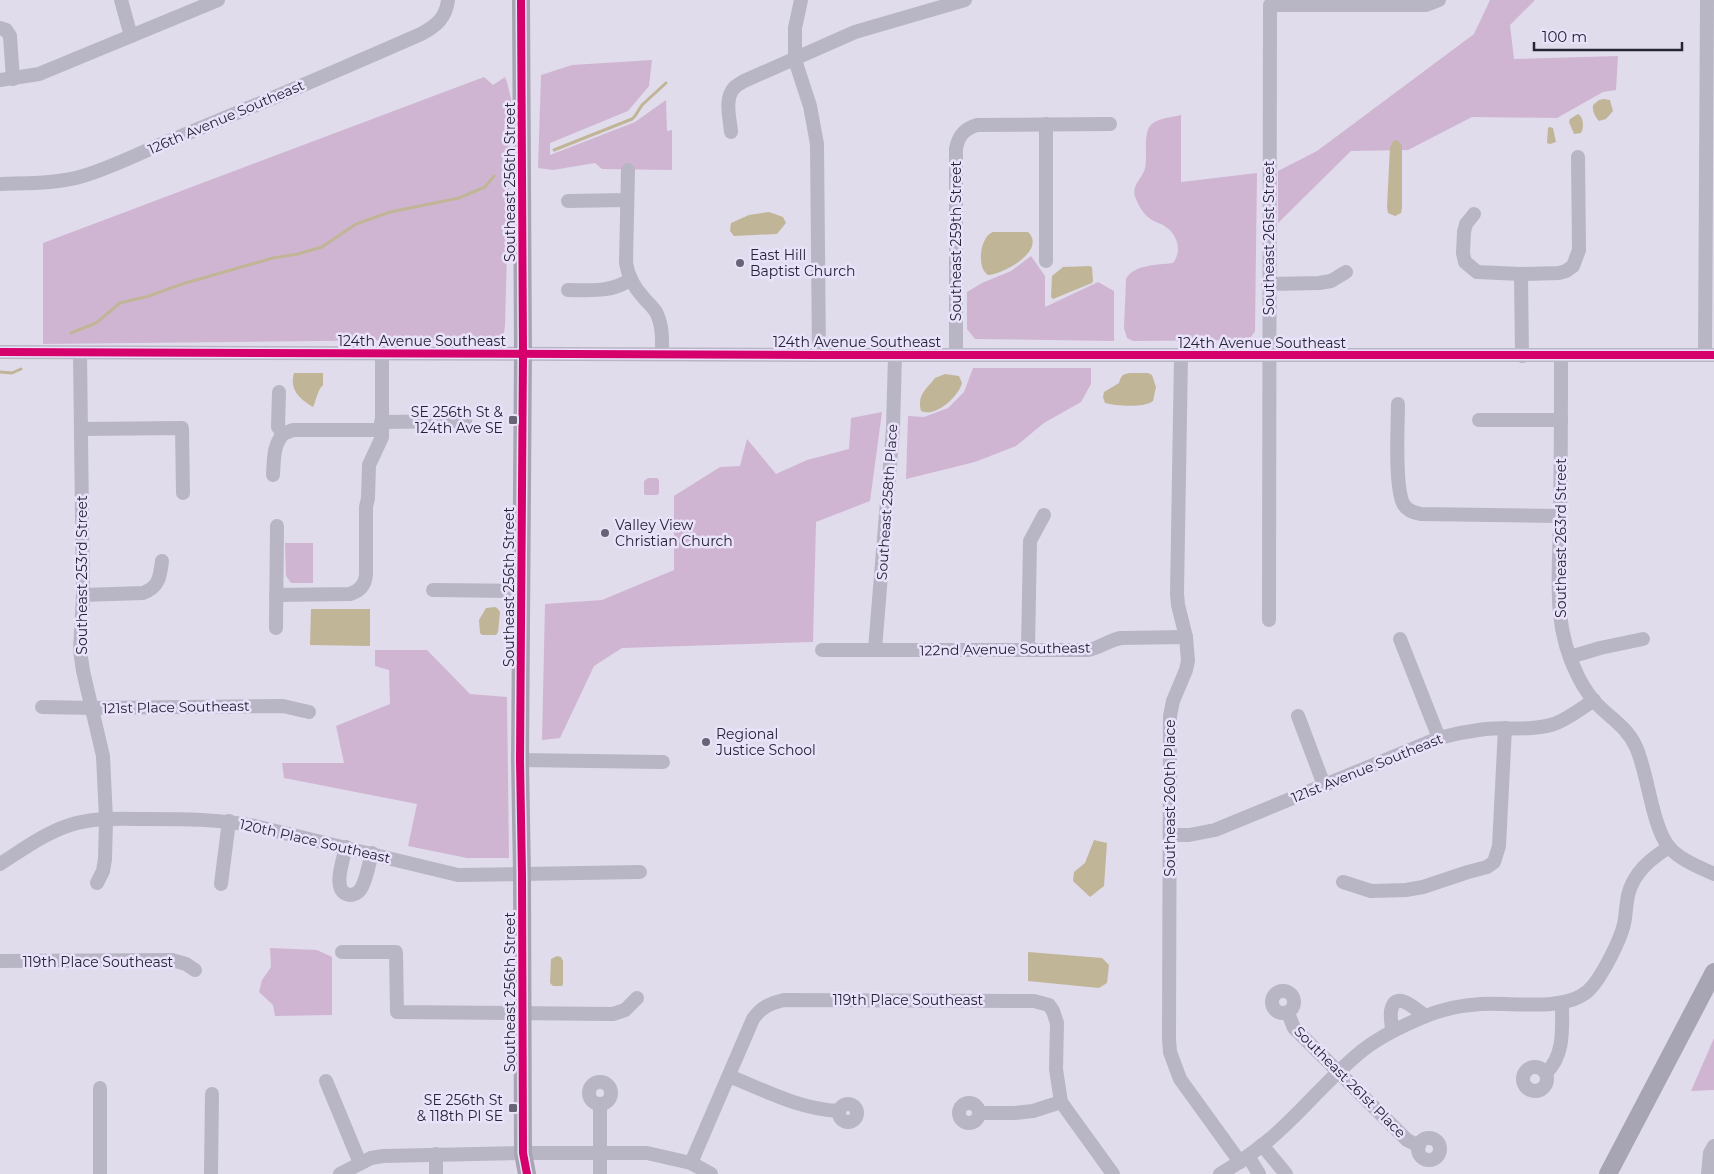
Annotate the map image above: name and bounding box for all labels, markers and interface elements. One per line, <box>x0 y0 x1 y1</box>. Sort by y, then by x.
scale bar <box>1534 20 1682 52</box>
text: 100 m <box>1542 27 1587 46</box>
street label: 126th Avenue Southeast <box>145 76 307 158</box>
street label: Southeast 256th Street <box>501 102 519 262</box>
street label: Southeast 261st Street <box>1260 160 1278 315</box>
street label: Southeast 259th Street <box>947 161 965 321</box>
place label: East Hill Baptist Church <box>750 246 855 280</box>
marker: East Hill Baptist Church <box>734 257 746 269</box>
street label: 124th Avenue Southeast <box>338 332 506 350</box>
street label: 124th Avenue Southeast <box>773 333 941 351</box>
street label: 124th Avenue Southeast <box>1178 334 1346 352</box>
place label: SE 256th St & 124th Ave SE <box>411 403 504 437</box>
marker: SE 256th St & 124th Ave SE <box>507 414 519 426</box>
street label: Southeast 258th Place <box>873 423 901 581</box>
street label: Southeast 263rd Street <box>1552 458 1570 618</box>
street label: Southeast 253rd Street <box>73 495 91 655</box>
street label: Southeast 256th Street <box>500 507 518 667</box>
place label: Valley View Christian Church <box>615 516 733 550</box>
marker: Valley View Christian Church <box>599 527 611 539</box>
street label: 122nd Avenue Southeast <box>919 639 1091 659</box>
street label: 121st Place Southeast <box>102 697 250 717</box>
street label: Southeast 260th Place <box>1161 719 1179 877</box>
place label: Regional Justice School <box>715 725 816 759</box>
street label: 121st Avenue Southeast <box>1289 729 1446 807</box>
marker: Regional Justice School <box>700 736 712 748</box>
street label: 120th Place Southeast <box>238 815 392 867</box>
street label: Southeast 256th Street <box>501 912 519 1072</box>
street label: 119th Place Southeast <box>23 953 174 971</box>
street label: 119th Place Southeast <box>833 991 984 1009</box>
street label: Southeast 261st Place <box>1290 1022 1410 1142</box>
place label: SE 256th St & 118th Pl SE <box>417 1091 503 1125</box>
marker: SE 256th St & 118th Pl SE <box>507 1102 519 1114</box>

